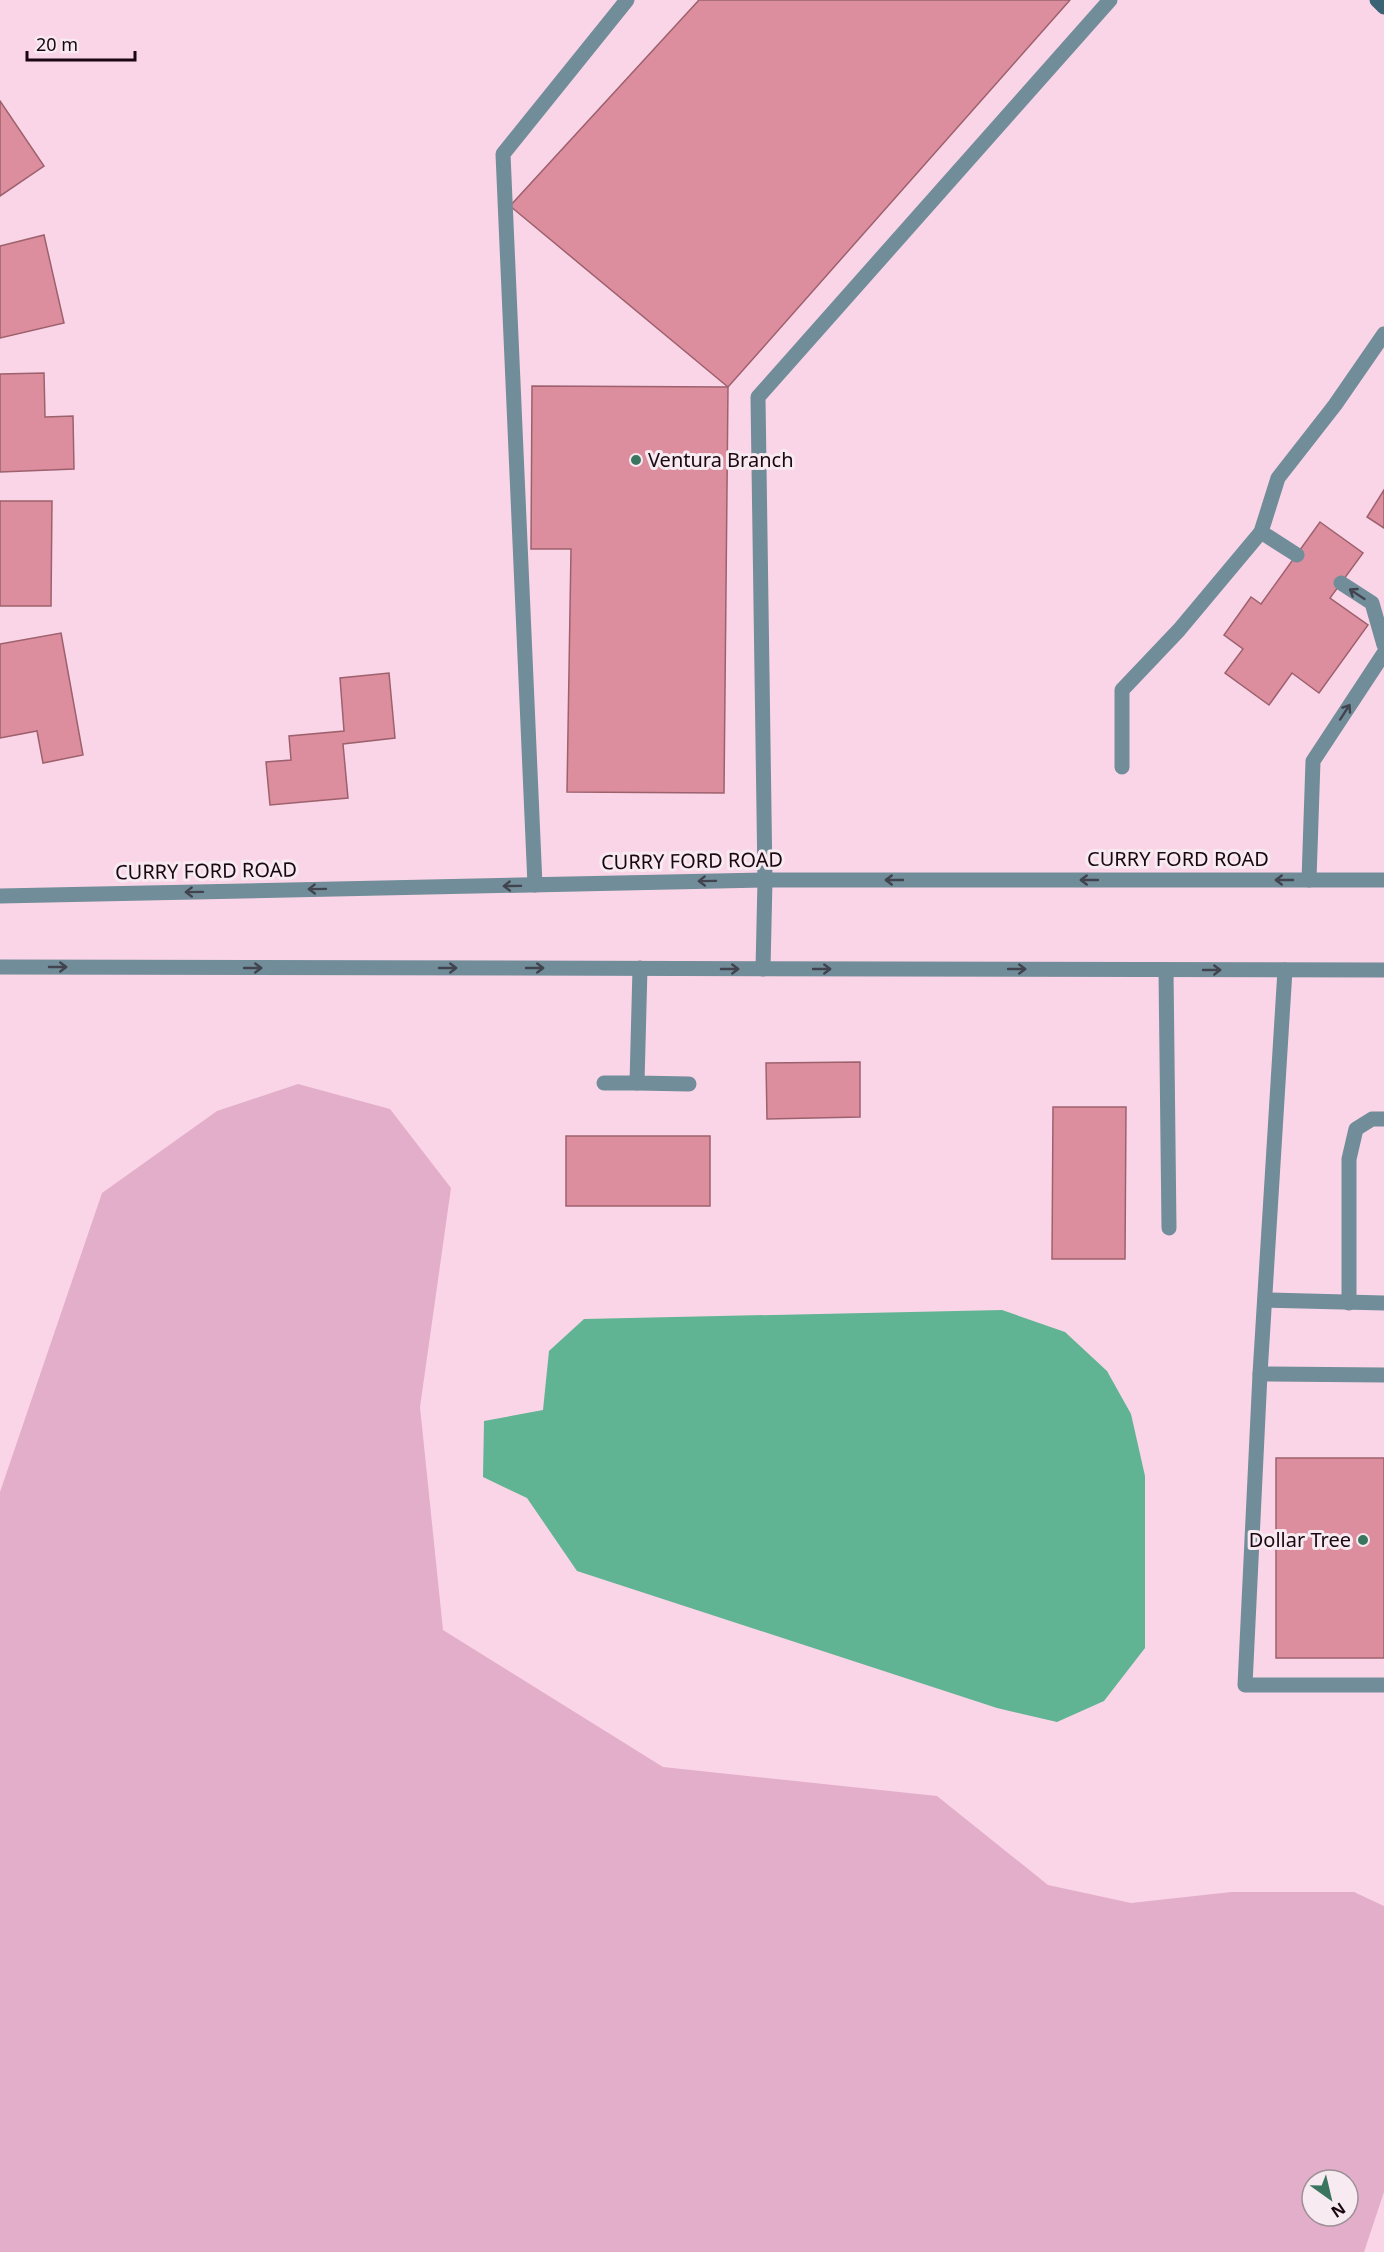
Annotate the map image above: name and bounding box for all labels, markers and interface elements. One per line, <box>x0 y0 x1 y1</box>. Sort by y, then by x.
scale bar <box>27 24 135 62</box>
text: 20 m <box>36 32 78 56</box>
place label: Ventura Branch <box>648 446 794 473</box>
marker: Ventura Branch <box>629 453 643 467</box>
one-way arrow <box>1349 588 1366 600</box>
one-way arrow <box>1339 704 1351 721</box>
street label: CURRY FORD ROAD <box>601 845 783 876</box>
street label: CURRY FORD ROAD <box>1087 845 1269 872</box>
street label: CURRY FORD ROAD <box>115 855 297 886</box>
one-way arrow <box>884 874 904 886</box>
one-way arrow <box>1079 874 1099 886</box>
one-way arrow <box>1274 874 1294 886</box>
one-way arrow <box>697 876 717 887</box>
one-way arrow <box>502 880 522 891</box>
one-way arrow <box>307 884 327 895</box>
one-way arrow <box>184 886 204 898</box>
one-way arrow <box>48 961 68 973</box>
one-way arrow <box>243 962 263 974</box>
one-way arrow <box>438 962 458 974</box>
one-way arrow <box>525 962 545 974</box>
one-way arrow <box>720 963 740 975</box>
one-way arrow <box>811 963 831 975</box>
one-way arrow <box>1006 963 1026 975</box>
one-way arrow <box>1201 964 1221 976</box>
place label: Dollar Tree <box>1249 1526 1351 1553</box>
marker: Dollar Tree <box>1356 1533 1370 1547</box>
north arrow <box>1300 2168 1360 2228</box>
text: N <box>1327 2198 1350 2223</box>

